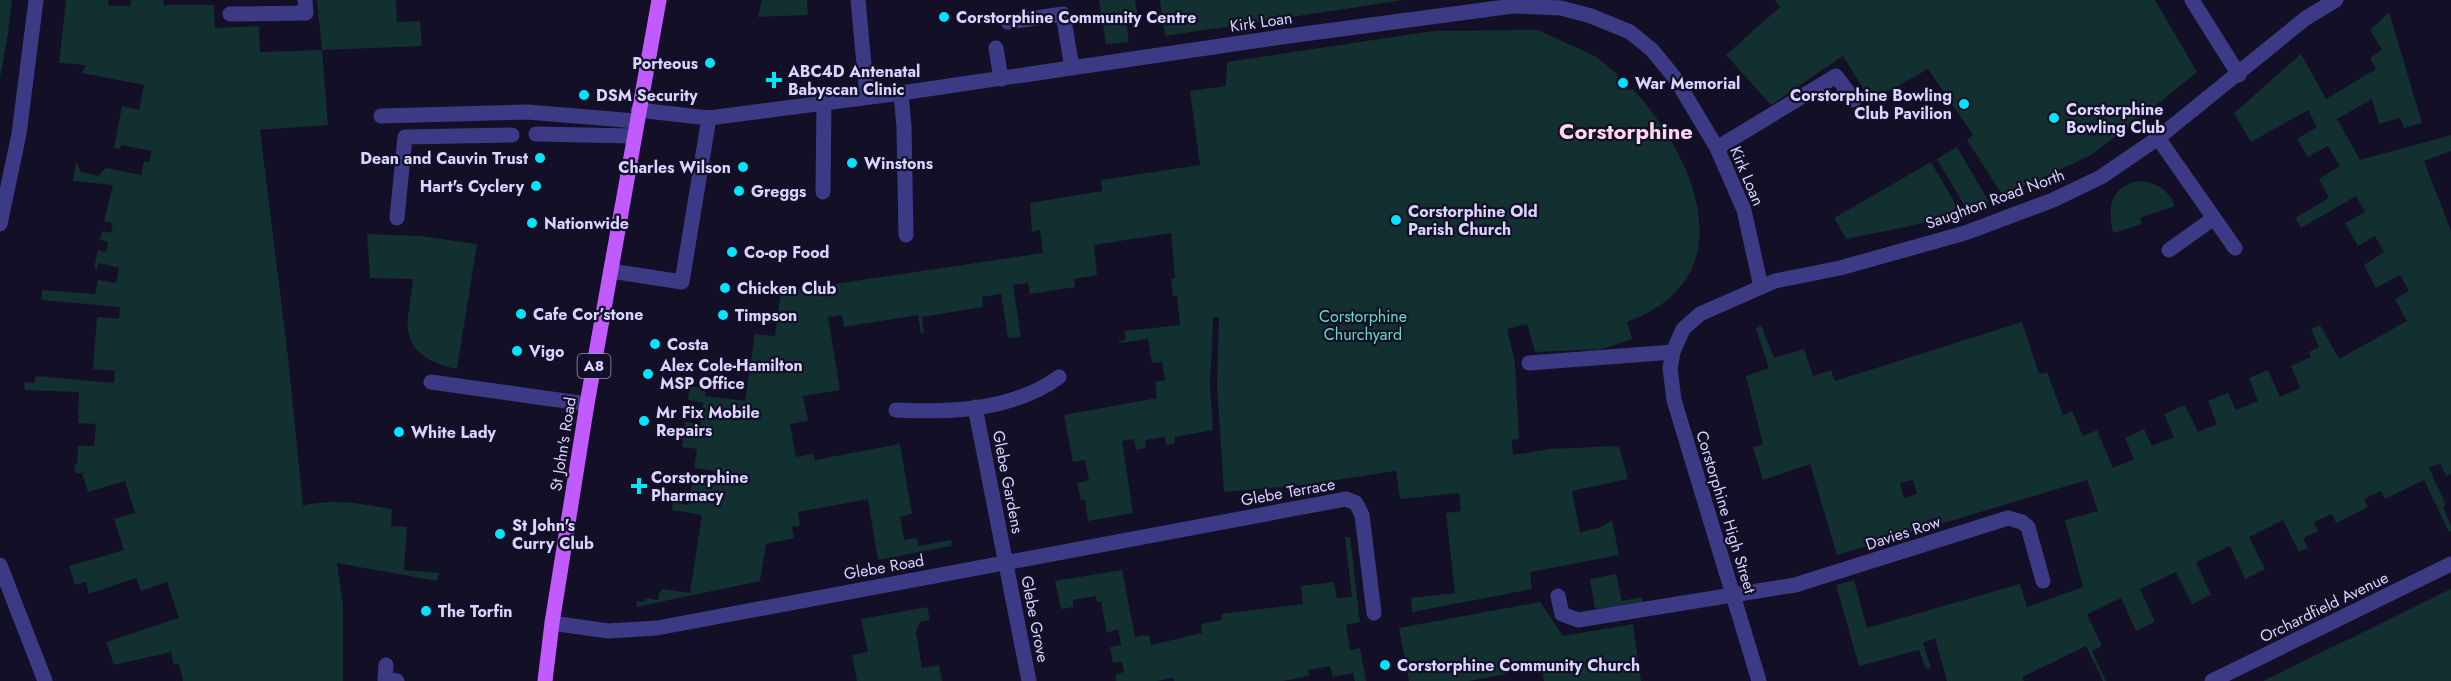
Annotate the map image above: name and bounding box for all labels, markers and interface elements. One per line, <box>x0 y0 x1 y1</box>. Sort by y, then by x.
place label: Corstorphine Community Centre <box>956 6 1196 29</box>
street label: Kirk Loan <box>1228 6 1294 38</box>
marker: Corstorphine Community Centre <box>937 10 951 24</box>
place label: Porteous <box>632 52 698 75</box>
marker: Porteous <box>703 56 717 70</box>
place label: ABC4D Antenatal Babyscan Clinic <box>787 60 920 101</box>
marker: ABC4D Antenatal Babyscan Clinic <box>765 71 783 89</box>
place label: War Memorial <box>1635 72 1740 95</box>
marker: War Memorial <box>1616 76 1630 90</box>
place label: DSM Security <box>596 84 698 107</box>
place label: Corstorphine Bowling Club Pavilion <box>1790 84 1952 125</box>
marker: DSM Security <box>577 88 591 102</box>
marker: Corstorphine Bowling Club Pavilion <box>1957 97 1971 111</box>
place label: Corstorphine Bowling Club <box>2066 98 2165 139</box>
marker: Corstorphine Bowling Club <box>2047 111 2061 125</box>
district label: Corstorphine <box>1559 115 1693 147</box>
street label: Kirk Loan <box>1724 143 1770 209</box>
place label: Dean and Cauvin Trust <box>360 147 529 170</box>
marker: Dean and Cauvin Trust <box>533 151 547 165</box>
place label: Winstons <box>864 152 933 175</box>
place label: Charles Wilson <box>618 156 731 179</box>
marker: Winstons <box>845 156 859 170</box>
marker: Charles Wilson <box>736 160 750 174</box>
street label: Saughton Road North <box>1922 163 2068 235</box>
place label: Hart's Cyclery <box>420 175 525 198</box>
marker: Hart's Cyclery <box>529 179 543 193</box>
place label: Greggs <box>751 180 806 203</box>
marker: Greggs <box>732 184 746 198</box>
place label: Corstorphine Old Parish Church <box>1408 200 1538 241</box>
place label: Nationwide <box>544 212 629 235</box>
marker: Corstorphine Old Parish Church <box>1389 213 1403 227</box>
marker: Nationwide <box>525 216 539 230</box>
place label: Co-op Food <box>744 241 829 264</box>
marker: Co-op Food <box>725 245 739 259</box>
place label: Chicken Club <box>737 277 837 300</box>
marker: Chicken Club <box>718 281 732 295</box>
place label: Cafe Cor’stone <box>533 303 643 326</box>
place label: Timpson <box>735 304 797 327</box>
park label: Corstorphine Churchyard <box>1319 305 1407 346</box>
marker: Cafe Cor’stone <box>514 307 528 321</box>
marker: Timpson <box>716 308 730 322</box>
place label: Costa <box>667 333 709 356</box>
marker: Costa <box>648 337 662 351</box>
place label: Vigo <box>528 340 564 363</box>
marker: Vigo <box>510 344 524 358</box>
road number: A8 <box>578 354 610 378</box>
place label: Alex Cole-Hamilton MSP Office <box>659 354 803 395</box>
marker: Alex Cole-Hamilton MSP Office <box>641 367 655 381</box>
street label: St John's Road <box>544 395 582 493</box>
place label: Mr Fix Mobile Repairs <box>656 401 760 442</box>
marker: Mr Fix Mobile Repairs <box>637 414 651 428</box>
place label: White Lady <box>411 421 497 444</box>
marker: White Lady <box>392 425 406 439</box>
street label: Corstorphine High Street <box>1690 428 1762 596</box>
street label: Glebe Gardens <box>987 429 1029 535</box>
place label: Corstorphine Pharmacy <box>651 466 748 507</box>
street label: Glebe Terrace <box>1239 472 1337 512</box>
marker: Corstorphine Pharmacy <box>632 479 646 493</box>
street label: Davies Row <box>1863 510 1944 556</box>
place label: St John's Curry Club <box>512 514 594 555</box>
marker: St John's Curry Club <box>493 527 507 541</box>
street label: Glebe Road <box>842 549 926 585</box>
street label: Orchardfield Avenue <box>2256 566 2392 648</box>
street label: Glebe Grove <box>1015 574 1055 664</box>
place label: The Torfin <box>438 600 513 623</box>
marker: The Torfin <box>419 604 433 618</box>
place label: Corstorphine Community Church <box>1397 654 1640 677</box>
marker: Corstorphine Community Church <box>1378 658 1392 672</box>

